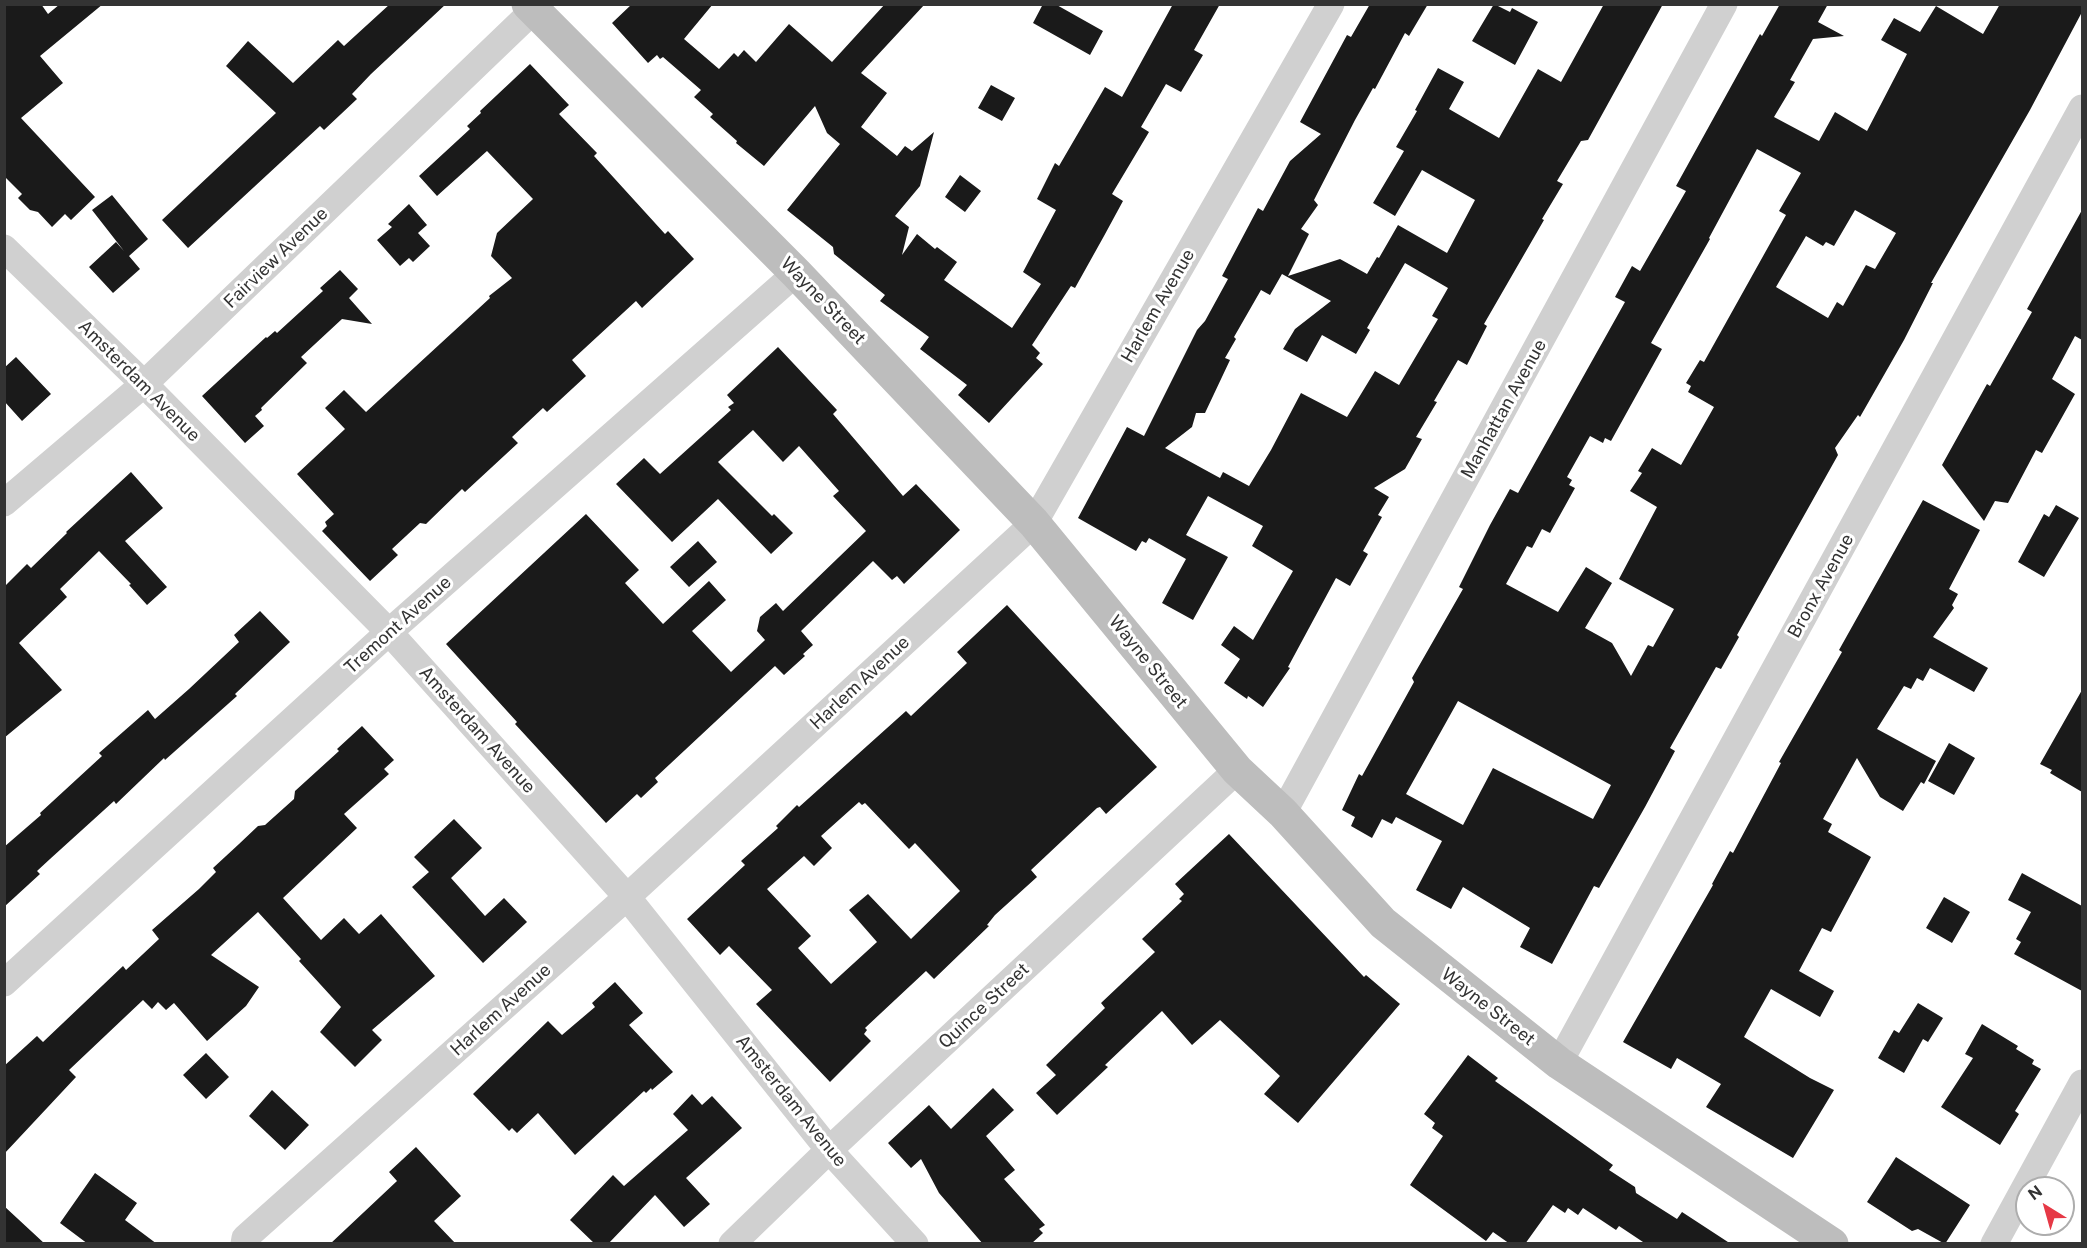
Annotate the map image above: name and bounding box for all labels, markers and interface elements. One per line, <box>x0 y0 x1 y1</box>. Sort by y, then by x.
street label: Fairview Avenue <box>220 203 332 313</box>
street label: Harlem Avenue <box>1117 245 1199 367</box>
street label: Wayne Street <box>776 253 870 349</box>
street label: Amsterdam Avenue <box>74 316 204 446</box>
street label: Manhattan Avenue <box>1457 336 1551 482</box>
street label: Bronx Avenue <box>1784 530 1858 642</box>
street label: Tremont Avenue <box>340 571 456 679</box>
street label: Wayne Street <box>1104 611 1192 713</box>
street label: Harlem Avenue <box>806 632 914 734</box>
street label: Amsterdam Avenue <box>414 662 540 798</box>
street label: Harlem Avenue <box>446 959 556 1061</box>
street label: Quince Street <box>934 959 1034 1053</box>
street label: Wayne Street <box>1437 964 1539 1050</box>
street label: Amsterdam Avenue <box>731 1031 851 1171</box>
north arrow <box>2015 1176 2075 1236</box>
text: N <box>2024 1181 2046 1204</box>

